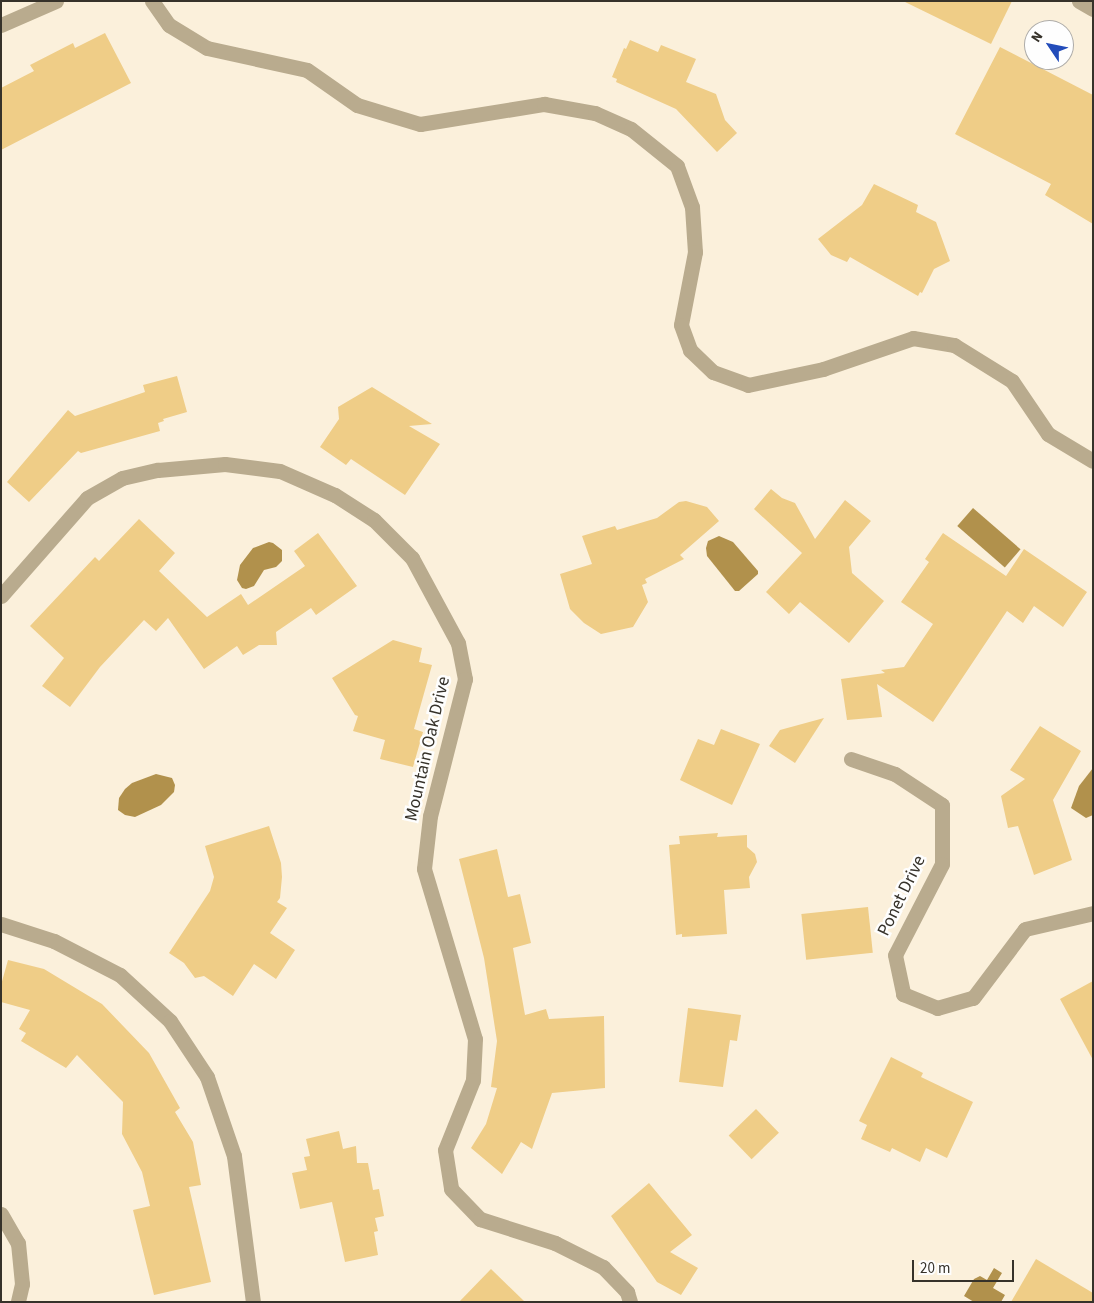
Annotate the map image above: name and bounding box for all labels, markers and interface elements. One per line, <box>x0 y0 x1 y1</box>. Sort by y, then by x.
north arrow <box>1024 20 1074 70</box>
text: N <box>1026 28 1048 47</box>
street label: Mountain Oak Drive <box>401 675 455 823</box>
street label: Ponet Drive <box>873 852 931 940</box>
scale bar <box>914 1250 1016 1282</box>
text: 20 m <box>920 1258 950 1279</box>

